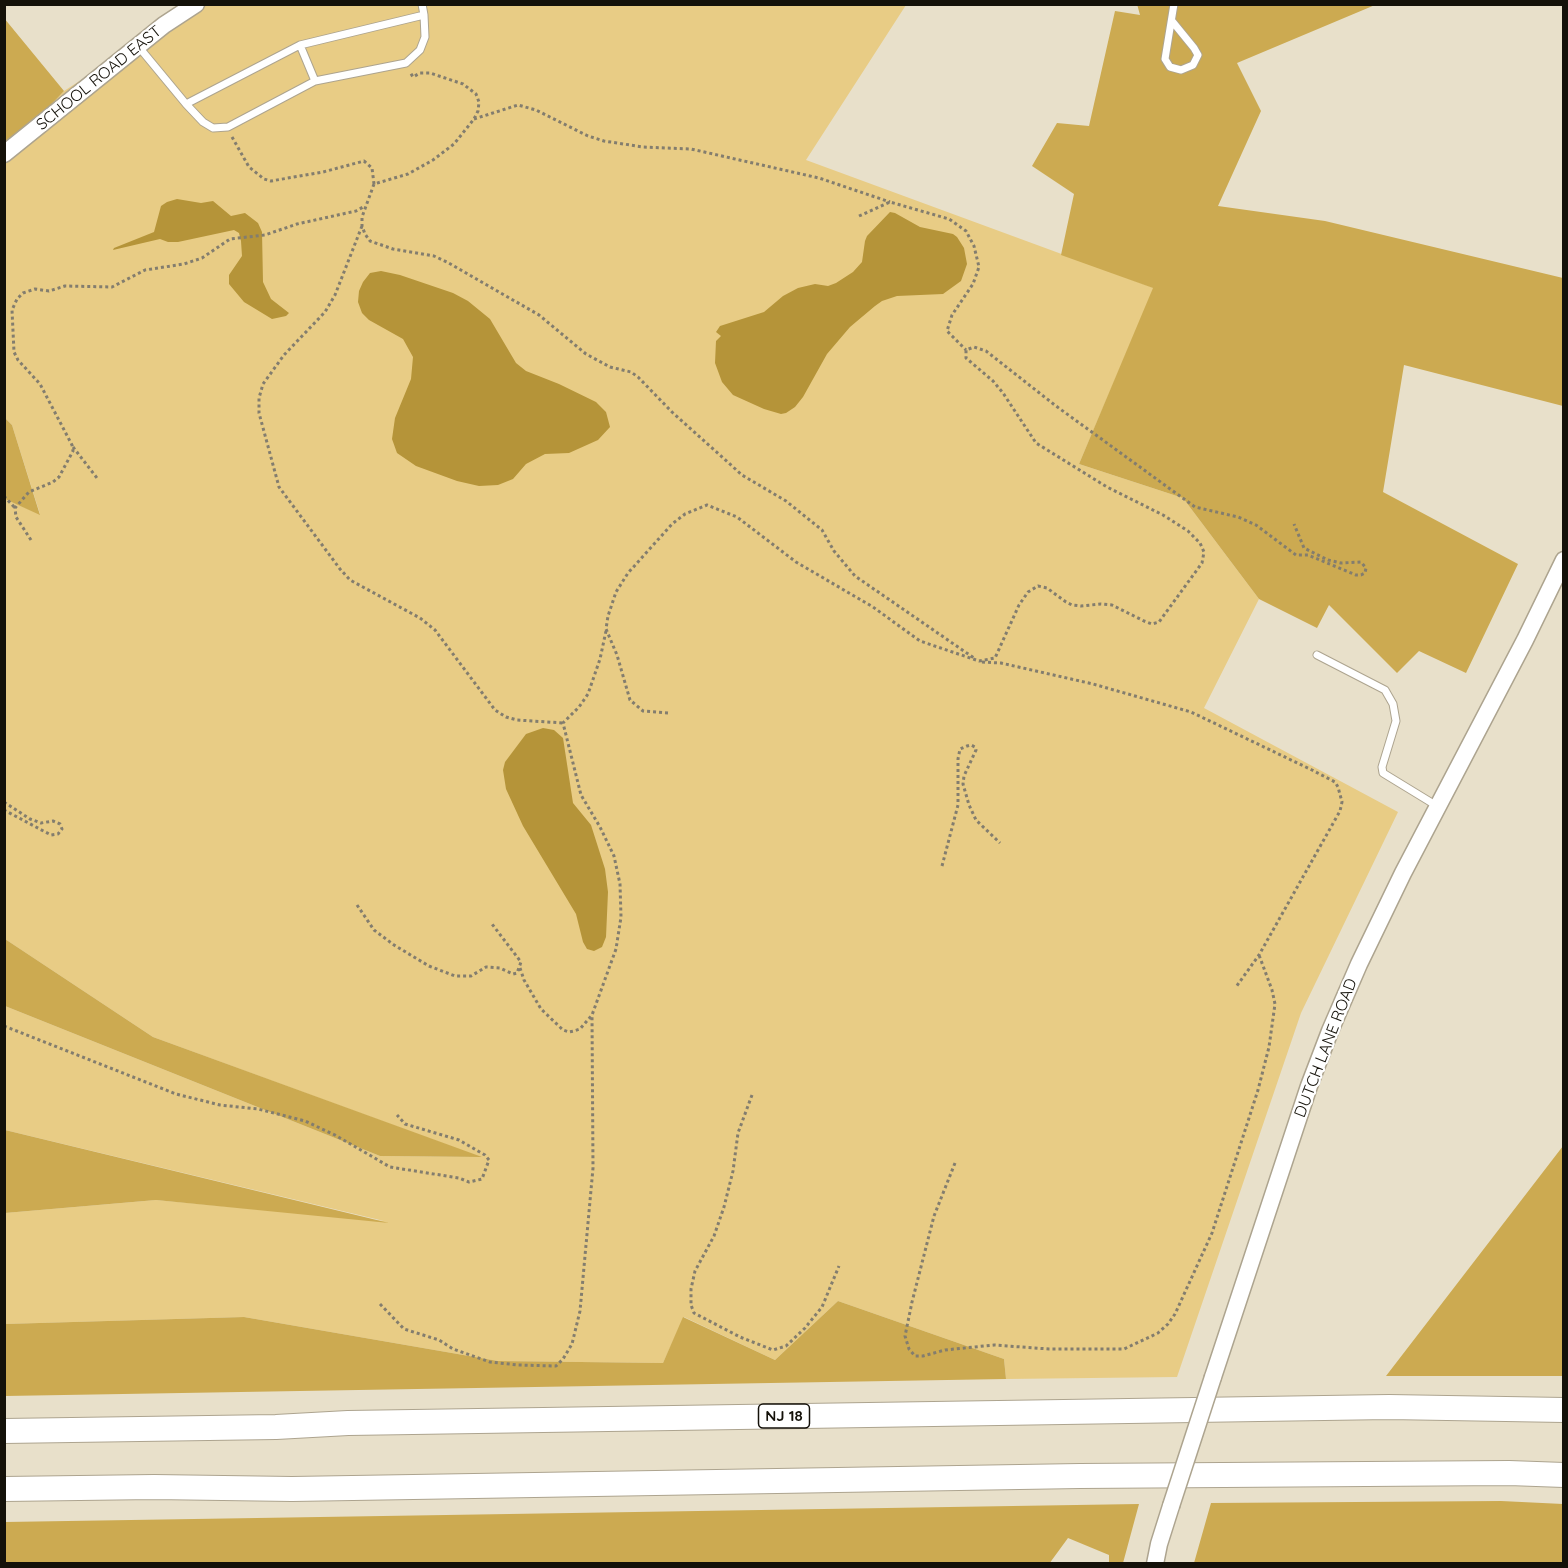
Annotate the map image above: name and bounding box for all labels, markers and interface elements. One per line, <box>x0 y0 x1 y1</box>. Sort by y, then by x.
street label: SCHOOL ROAD EAST <box>33 22 165 134</box>
street label: DUTCH LANE ROAD <box>1291 976 1361 1120</box>
road number: NJ 18 <box>758 1404 810 1428</box>

